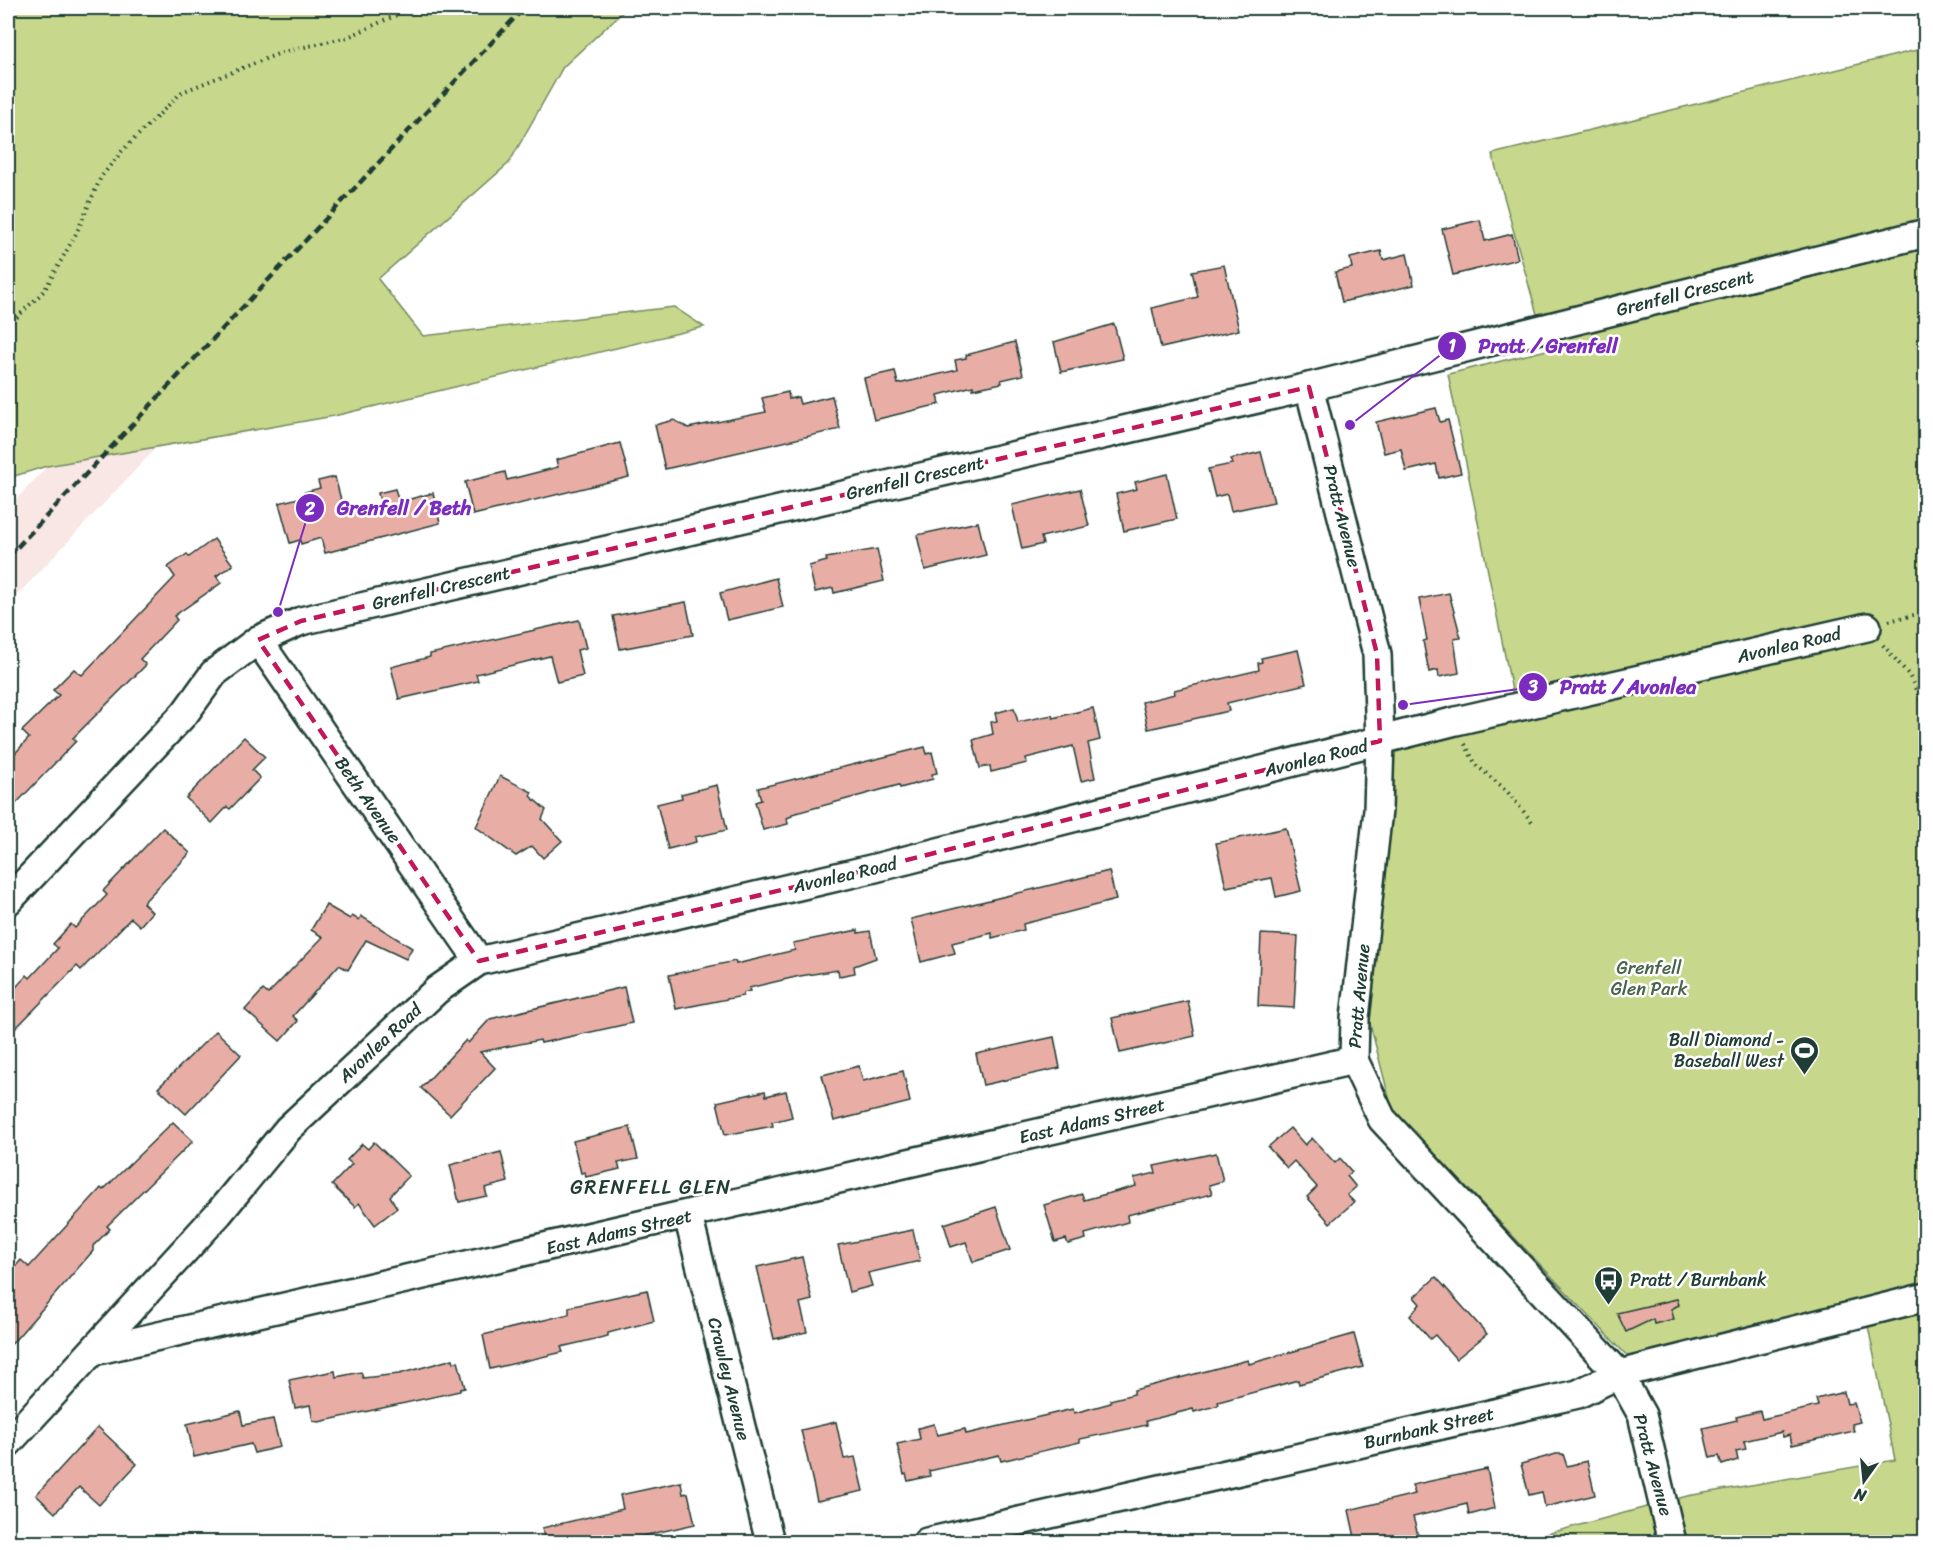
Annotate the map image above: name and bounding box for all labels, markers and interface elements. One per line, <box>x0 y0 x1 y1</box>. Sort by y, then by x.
street label: Grenfell Crescent <box>1613 260 1757 326</box>
callout: Pratt / Grenfell <box>1437 327 1630 365</box>
text: Pratt / Grenfell <box>1478 329 1619 364</box>
text: 1 <box>1448 330 1456 362</box>
street label: Grenfell Crescent <box>843 447 987 509</box>
street label: Pratt Avenue <box>1314 461 1370 571</box>
callout: Grenfell / Beth <box>295 489 483 527</box>
text: Grenfell / Beth <box>336 491 472 526</box>
text: 2 <box>304 493 316 525</box>
street label: Grenfell Crescent <box>369 557 513 619</box>
street label: Avonlea Road <box>1733 617 1846 673</box>
callout: Pratt / Avonlea <box>1518 668 1708 706</box>
text: Pratt / Avonlea <box>1560 670 1697 705</box>
text: 3 <box>1527 671 1538 703</box>
street label: Avonlea Road <box>1260 729 1373 787</box>
street label: Beth Avenue <box>326 750 410 850</box>
street label: Avonlea Road <box>789 847 902 903</box>
street label: Pratt Avenue <box>1338 942 1380 1050</box>
park label: Grenfell Glen Park <box>1611 952 1688 1005</box>
street label: Avonlea Road <box>330 994 431 1091</box>
place label: Ball Diamond - Baseball West <box>1669 1024 1785 1077</box>
sports icon: Ball Diamond - Baseball West <box>1789 1034 1821 1076</box>
street label: East Adams Street <box>1016 1089 1168 1153</box>
district label: GRENFELL GLEN <box>570 1170 732 1205</box>
street label: East Adams Street <box>543 1200 695 1264</box>
bus stop icon: Pratt / Burnbank <box>1593 1264 1625 1306</box>
place label: Pratt / Burnbank <box>1630 1264 1767 1296</box>
street label: Crawley Avenue <box>698 1314 760 1444</box>
street label: Burnbank Street <box>1361 1397 1498 1459</box>
street label: Pratt Avenue <box>1624 1410 1682 1520</box>
north arrow <box>1834 1451 1894 1511</box>
text: N <box>1850 1479 1870 1511</box>

